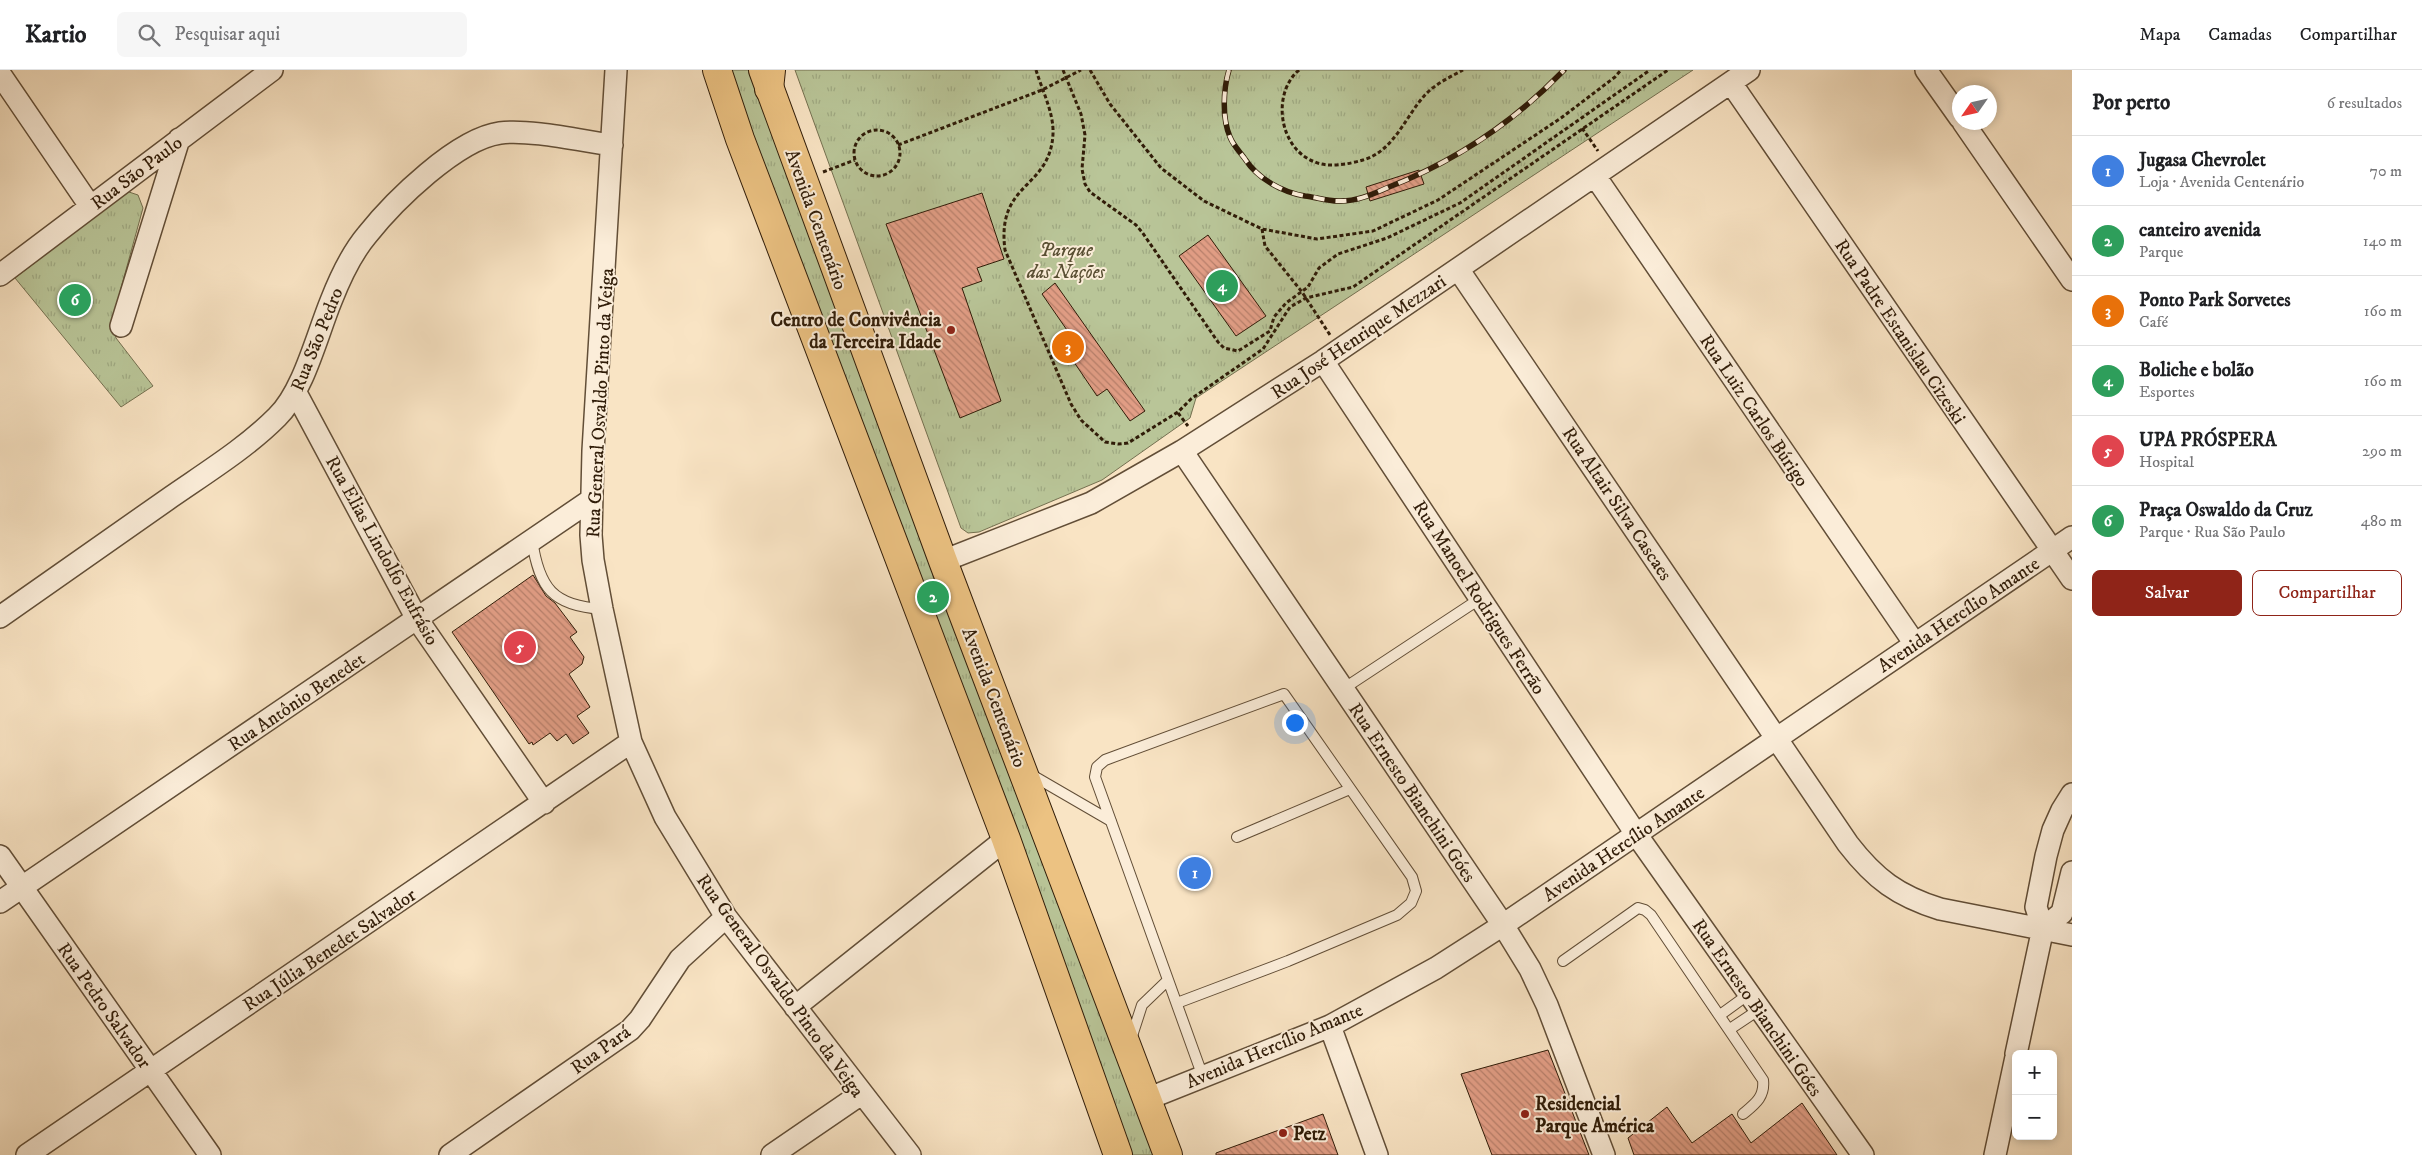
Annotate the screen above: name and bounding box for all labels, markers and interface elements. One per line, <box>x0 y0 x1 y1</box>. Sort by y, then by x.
search box <box>117 12 467 57</box>
text: Kartio <box>25 20 87 50</box>
icon: search <box>135 21 163 49</box>
text: Pesquisar aqui <box>175 23 280 46</box>
text: Mapa <box>2140 24 2180 46</box>
text: Camadas <box>2208 24 2272 46</box>
text: Compartilhar <box>2300 24 2397 46</box>
north arrow <box>1952 85 1997 130</box>
text: Por perto <box>2092 90 2170 116</box>
text: 6 resultados <box>2327 93 2402 113</box>
street label: Rua São Paulo <box>87 131 187 215</box>
street label: Avenida Centenário <box>780 146 852 293</box>
text: Jugasa Chevrolet <box>2139 149 2266 172</box>
text: 1 <box>2105 161 2111 181</box>
text: 70 m <box>2370 161 2402 181</box>
text: Loja · Avenida Centenário <box>2139 172 2304 192</box>
text: canteiro avenida <box>2139 219 2261 242</box>
text: 2 <box>2104 231 2112 251</box>
text: 140 m <box>2363 231 2402 251</box>
street label: Rua Padre Estanislau Cizeski <box>1829 235 1970 429</box>
park label: Parque das Nações <box>1026 239 1106 284</box>
text: Parque <box>2139 242 2183 262</box>
street label: Rua General Osvaldo Pinto da Veiga <box>582 267 619 539</box>
pin: 4 <box>1206 267 1238 305</box>
street label: Rua José Henrique Mezzari <box>1267 270 1451 405</box>
pin: 6 <box>59 281 91 319</box>
street label: Rua São Pedro <box>286 284 349 395</box>
text: Ponto Park Sorvetes <box>2139 289 2291 312</box>
text: 3 <box>2105 301 2111 321</box>
text: 160 m <box>2364 301 2402 321</box>
place label: Centro de Convivência da Terceira Idade <box>771 309 942 354</box>
text: Café <box>2139 312 2168 332</box>
marker: Centro de Convivência da Terceira Idade <box>945 324 957 336</box>
pin: 3 <box>1052 328 1084 366</box>
street label: Rua Luiz Carlos Búrigo <box>1694 330 1813 491</box>
text: Boliche e bolão <box>2139 359 2254 382</box>
text: 4 <box>2103 371 2113 391</box>
text: 160 m <box>2364 371 2402 391</box>
text: Esportes <box>2139 382 2194 402</box>
street label: Rua Altair Silva Cascaes <box>1557 423 1677 585</box>
text: UPA PRÓSPERA <box>2139 429 2277 452</box>
text: 5 <box>2104 441 2112 461</box>
text: 290 m <box>2362 441 2402 461</box>
street label: Rua Elias Lindolfo Eufrásio <box>320 452 443 649</box>
text: Hospital <box>2139 452 2194 472</box>
street label: Rua Manoel Rodrigues Ferrão <box>1407 497 1550 699</box>
text: Praça Oswaldo da Cruz <box>2139 499 2313 522</box>
text: 6 <box>2104 511 2112 531</box>
text: 480 m <box>2361 511 2402 531</box>
text: Parque · Rua São Paulo <box>2139 522 2285 542</box>
street label: Avenida Hercílio Amante <box>1874 552 2044 678</box>
button: Salvar <box>2092 570 2242 616</box>
button: Compartilhar <box>2252 570 2402 616</box>
pin: 2 <box>917 578 949 616</box>
street label: Avenida Centenário <box>956 624 1031 771</box>
pin: 5 <box>504 628 536 666</box>
street label: Rua Antônio Benedet <box>224 648 370 757</box>
street label: Rua Ernesto Bianchini Góes <box>1343 699 1480 887</box>
your location <box>1282 710 1308 736</box>
street label: Avenida Hercílio Amante <box>1539 781 1709 907</box>
pin: 1 <box>1179 854 1211 892</box>
street label: Rua General Osvaldo Pinto da Veiga <box>691 870 869 1102</box>
street label: Rua Júlia Benedet Salvador <box>239 884 421 1017</box>
street label: Rua Ernesto Bianchini Góes <box>1687 915 1827 1101</box>
street label: Rua Pedro Salvador <box>52 939 156 1073</box>
street label: Avenida Hercílio Amante <box>1183 999 1367 1094</box>
street label: Rua Pará <box>567 1021 635 1080</box>
map controls <box>2012 1050 2057 1140</box>
button: + <box>2012 1050 2057 1095</box>
place label: Residencial Parque América <box>1535 1093 1655 1139</box>
button: − <box>2012 1095 2057 1140</box>
marker: Residencial Parque América <box>1519 1108 1531 1120</box>
place label: Petz <box>1293 1123 1327 1146</box>
marker: Petz <box>1277 1127 1289 1139</box>

